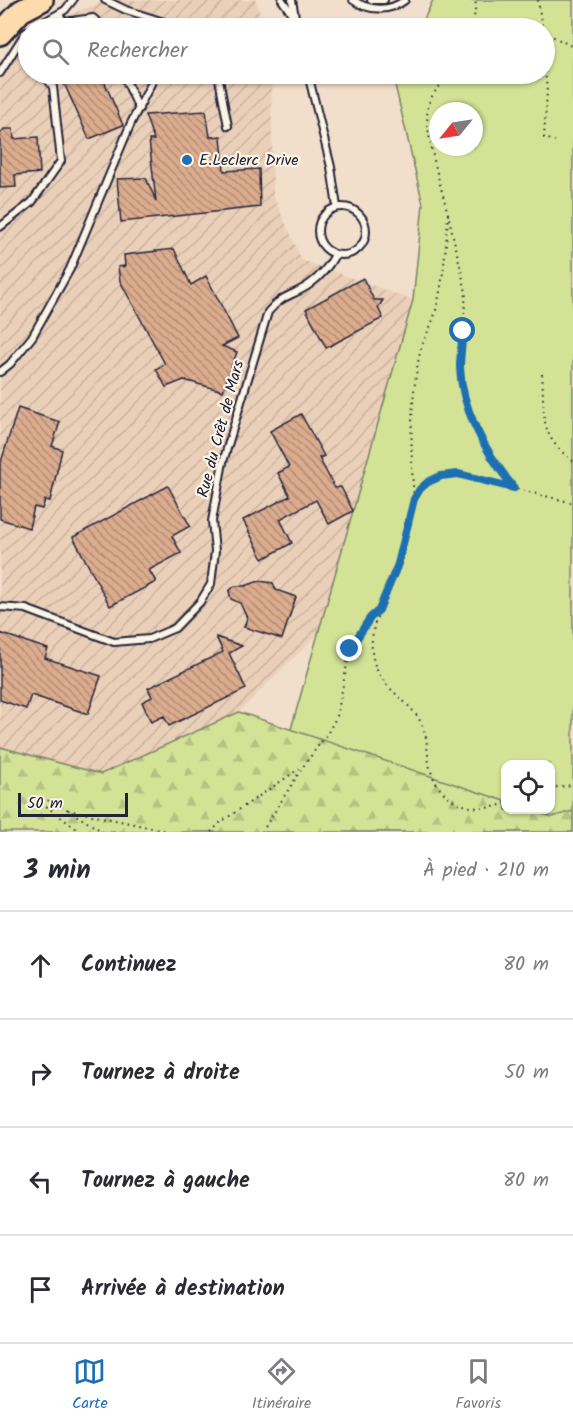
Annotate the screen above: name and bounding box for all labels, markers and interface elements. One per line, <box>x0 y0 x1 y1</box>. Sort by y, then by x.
search box <box>18 18 555 84</box>
text: Rechercher <box>87 34 187 69</box>
icon: search <box>39 35 72 68</box>
north arrow <box>429 102 483 156</box>
place label: E.Leclerc Drive <box>199 148 299 173</box>
marker: E.Leclerc Drive <box>180 153 194 167</box>
route start <box>449 317 475 343</box>
street label: Rue du Crêt de Mars <box>191 357 251 500</box>
route end <box>336 635 362 661</box>
map controls <box>501 760 555 814</box>
button: locate <box>501 760 555 814</box>
scale bar <box>18 790 128 818</box>
text: 50 m <box>27 791 63 816</box>
text: 3 min <box>24 850 91 892</box>
text: À pied · 210 m <box>423 855 549 887</box>
text: Continuez <box>81 948 177 983</box>
icon: ahead <box>24 949 57 982</box>
text: 80 m <box>503 949 549 981</box>
text: Tournez à droite <box>81 1056 240 1091</box>
icon: right <box>24 1057 57 1090</box>
text: 50 m <box>504 1057 549 1089</box>
text: Tournez à gauche <box>81 1164 250 1199</box>
icon: left <box>24 1165 57 1198</box>
text: 80 m <box>503 1165 549 1197</box>
text: Arrivée à destination <box>81 1272 285 1307</box>
icon: arrive <box>24 1273 57 1306</box>
tab: Carte <box>72 1355 108 1416</box>
tab: Itinéraire <box>252 1355 311 1416</box>
tab: Favoris <box>455 1355 501 1416</box>

